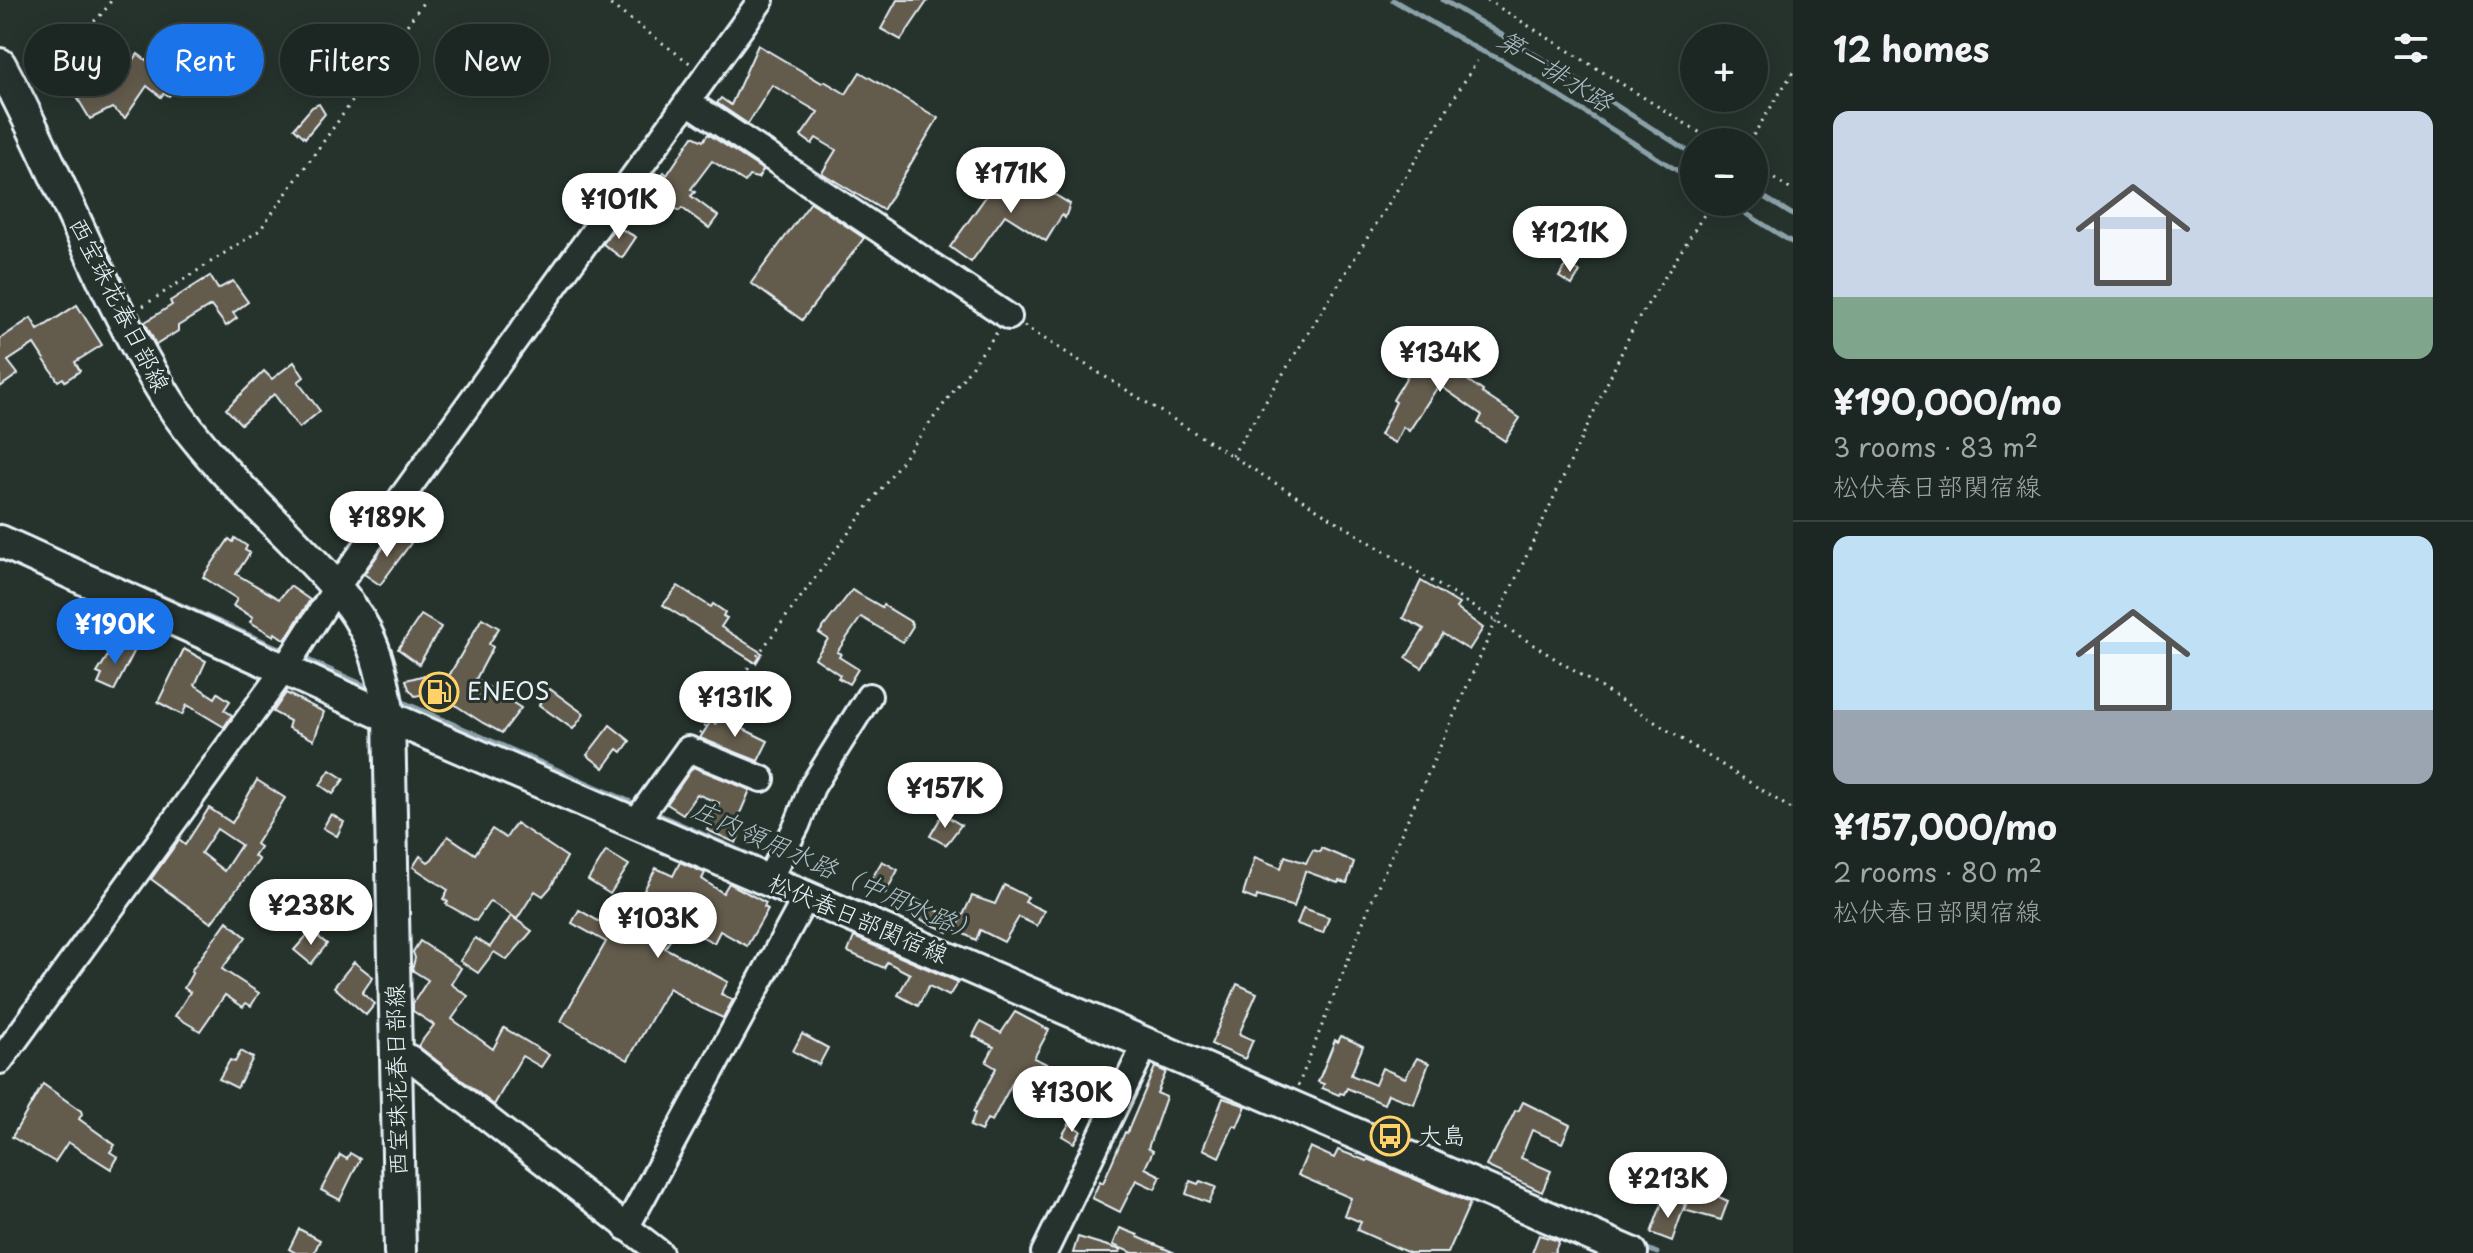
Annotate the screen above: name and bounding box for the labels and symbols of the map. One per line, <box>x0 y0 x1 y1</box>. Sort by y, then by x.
water label: 第一排水路 <box>1490 19 1623 122</box>
pin: ¥171K <box>955 147 1067 215</box>
pin: ¥101K <box>563 173 675 241</box>
pin: ¥121K <box>1514 206 1626 274</box>
street label: 西宝珠花春日部線 <box>61 210 180 398</box>
pin: ¥134K <box>1384 326 1496 394</box>
pin: ¥189K <box>331 491 443 559</box>
pin: ¥190K <box>59 598 171 666</box>
fuel station icon: ENEOS <box>418 671 460 713</box>
pin: ¥131K <box>679 671 791 739</box>
place label: ENEOS <box>467 672 550 708</box>
pin: ¥157K <box>889 762 1001 830</box>
water label: 庄内領用水路（中用水路） <box>686 788 987 951</box>
street label: 松伏春日部関宿線 <box>763 863 954 971</box>
pin: ¥238K <box>255 879 367 947</box>
pin: ¥103K <box>602 892 714 960</box>
street label: 西宝珠花春日部線 <box>375 984 415 1176</box>
pin: ¥130K <box>1016 1066 1128 1134</box>
bus stop icon: 大島 <box>1369 1115 1411 1157</box>
place label: 大島 <box>1418 1116 1466 1152</box>
pin: ¥213K <box>1612 1152 1724 1220</box>

